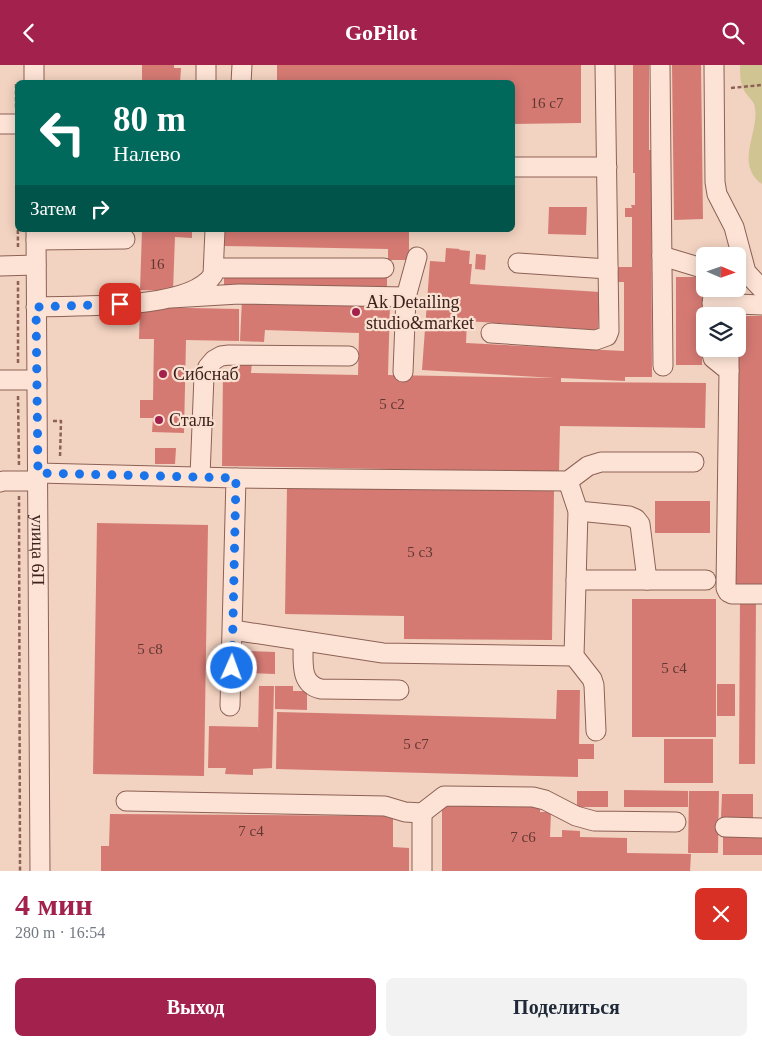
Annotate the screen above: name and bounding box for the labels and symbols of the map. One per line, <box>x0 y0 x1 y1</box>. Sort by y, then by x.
house number: 16 с7 <box>531 95 564 111</box>
north arrow <box>696 247 746 297</box>
house number: 16 <box>150 256 165 272</box>
pin <box>99 283 141 325</box>
place label: Ak Detailing studio&market <box>366 292 474 333</box>
marker: Ak Detailing studio&market <box>350 306 362 318</box>
place label: Сибснаб <box>173 364 239 384</box>
marker: Сибснаб <box>157 368 169 380</box>
house number: 5 с2 <box>379 396 405 412</box>
place label: Сталь <box>169 410 214 430</box>
marker: Сталь <box>153 414 165 426</box>
street label: улица 6П <box>28 514 48 586</box>
house number: 5 с3 <box>407 544 433 560</box>
house number: 5 с8 <box>137 641 163 657</box>
position arrow <box>205 641 257 693</box>
house number: 5 с4 <box>661 660 687 676</box>
house number: 5 с7 <box>403 736 429 752</box>
house number: 7 с4 <box>238 823 264 839</box>
house number: 7 с6 <box>510 829 536 845</box>

